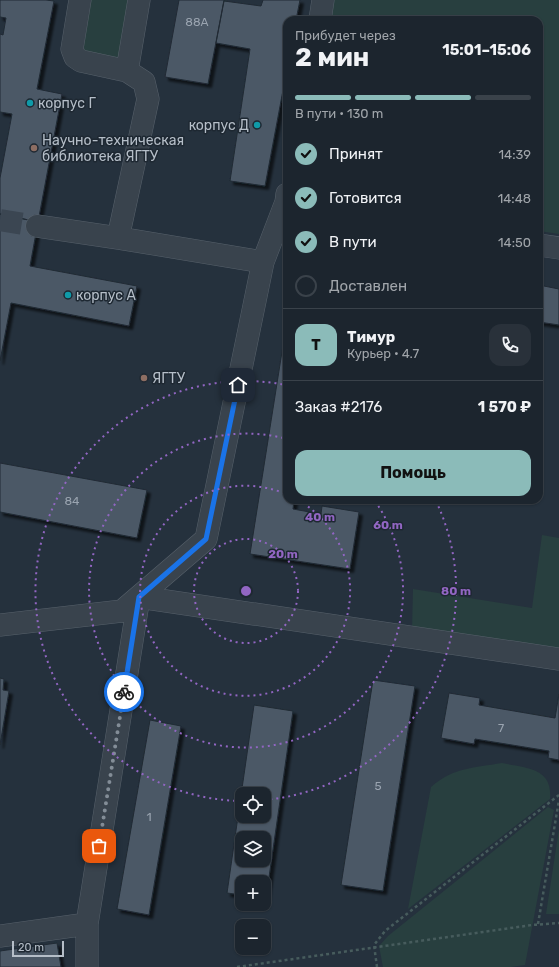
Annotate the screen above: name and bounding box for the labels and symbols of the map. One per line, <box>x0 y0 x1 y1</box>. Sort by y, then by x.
house number: 88А <box>185 15 209 29</box>
place label: корпус Г <box>38 95 96 112</box>
marker: корпус Г <box>25 98 35 108</box>
place label: корпус Д <box>189 117 249 134</box>
marker: корпус Д <box>252 120 262 130</box>
place label: Научно-техническая библиотека ЯГТУ <box>42 132 184 165</box>
marker: Научно-техническая библиотека ЯГТУ <box>29 143 39 153</box>
place label: корпус А <box>76 287 136 304</box>
marker: корпус А <box>63 290 73 300</box>
pin <box>221 368 255 402</box>
place label: ЯГТУ <box>152 370 186 387</box>
marker: ЯГТУ <box>139 373 149 383</box>
house number: 84 <box>64 494 80 508</box>
text: 40 m <box>305 510 335 524</box>
text: 60 m <box>373 518 403 532</box>
text: 20 m <box>268 547 298 561</box>
centre of rings <box>239 584 253 598</box>
text: 80 m <box>441 584 471 598</box>
courier <box>104 672 144 712</box>
house number: 7 <box>498 721 504 735</box>
house number: 5 <box>374 779 382 793</box>
house number: 1 <box>146 810 152 824</box>
pin <box>82 829 116 863</box>
scale bar <box>12 939 64 958</box>

